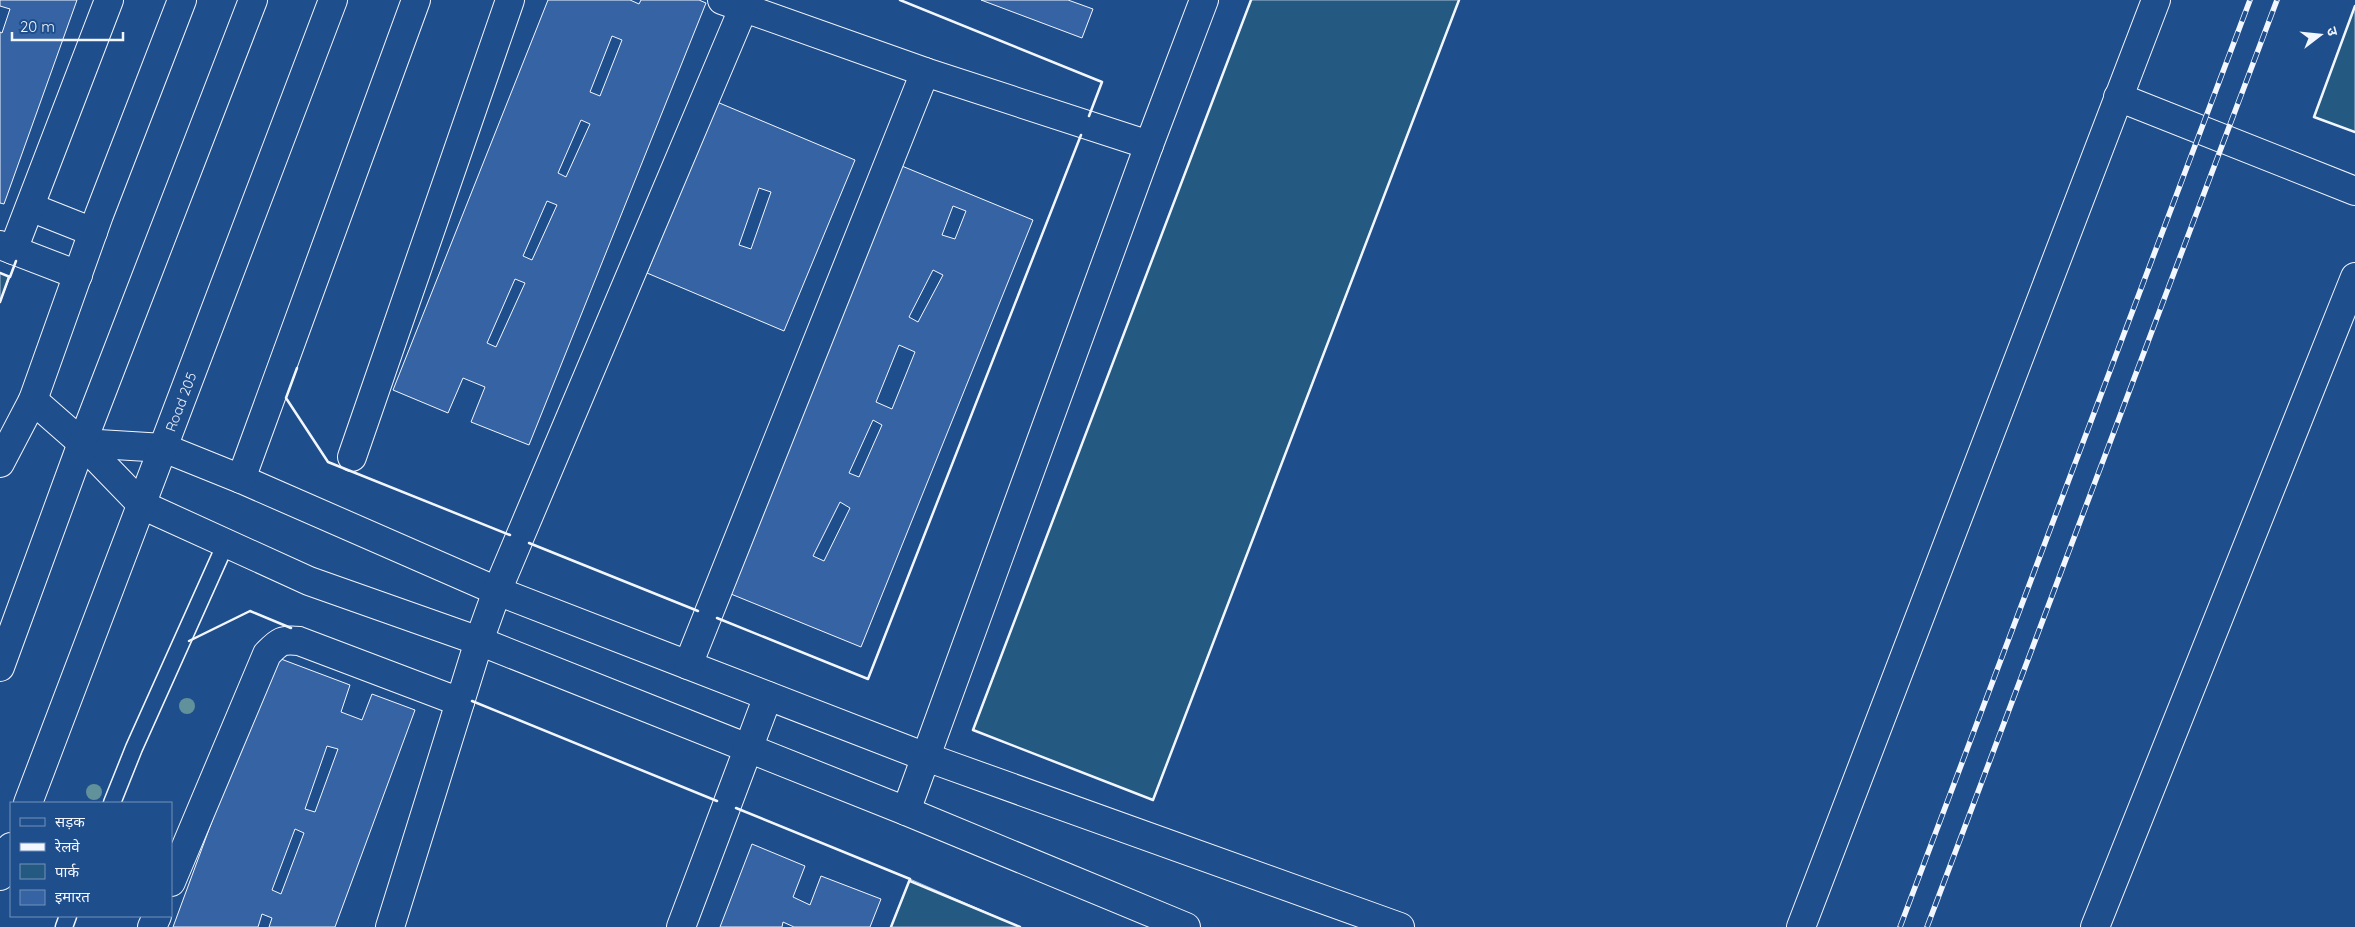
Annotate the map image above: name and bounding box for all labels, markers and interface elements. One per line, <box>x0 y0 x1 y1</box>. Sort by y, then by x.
scale bar <box>12 10 124 42</box>
north arrow <box>2295 10 2345 60</box>
text: 20 m <box>20 17 55 36</box>
text: उ <box>2323 25 2342 39</box>
street label: Road 205 <box>161 370 201 434</box>
legend <box>10 802 172 917</box>
text: सड़क <box>55 812 85 831</box>
text: रेलवे <box>54 837 80 856</box>
text: पार्क <box>55 862 79 881</box>
text: इमारत <box>55 887 90 906</box>

